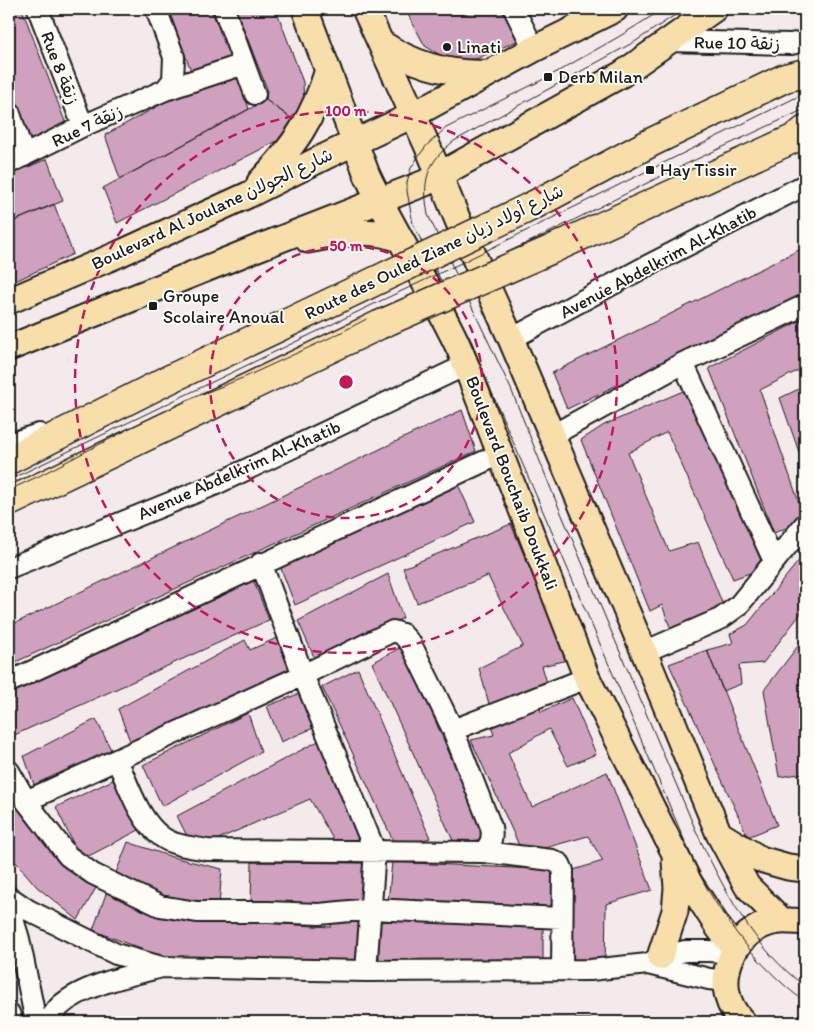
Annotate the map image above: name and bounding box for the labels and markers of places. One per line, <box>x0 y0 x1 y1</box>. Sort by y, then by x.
place label: Linati <box>457 36 501 58</box>
marker: Linati <box>441 41 453 53</box>
place label: Derb Milan <box>558 66 643 88</box>
marker: Derb Milan <box>542 71 554 83</box>
place label: Hay Tissir <box>660 159 738 181</box>
marker: Hay Tissir <box>644 164 656 176</box>
place label: Groupe Scolaire Anoual <box>163 285 284 328</box>
marker: Groupe Scolaire Anoual <box>147 300 159 312</box>
centre of rings <box>337 373 355 391</box>

